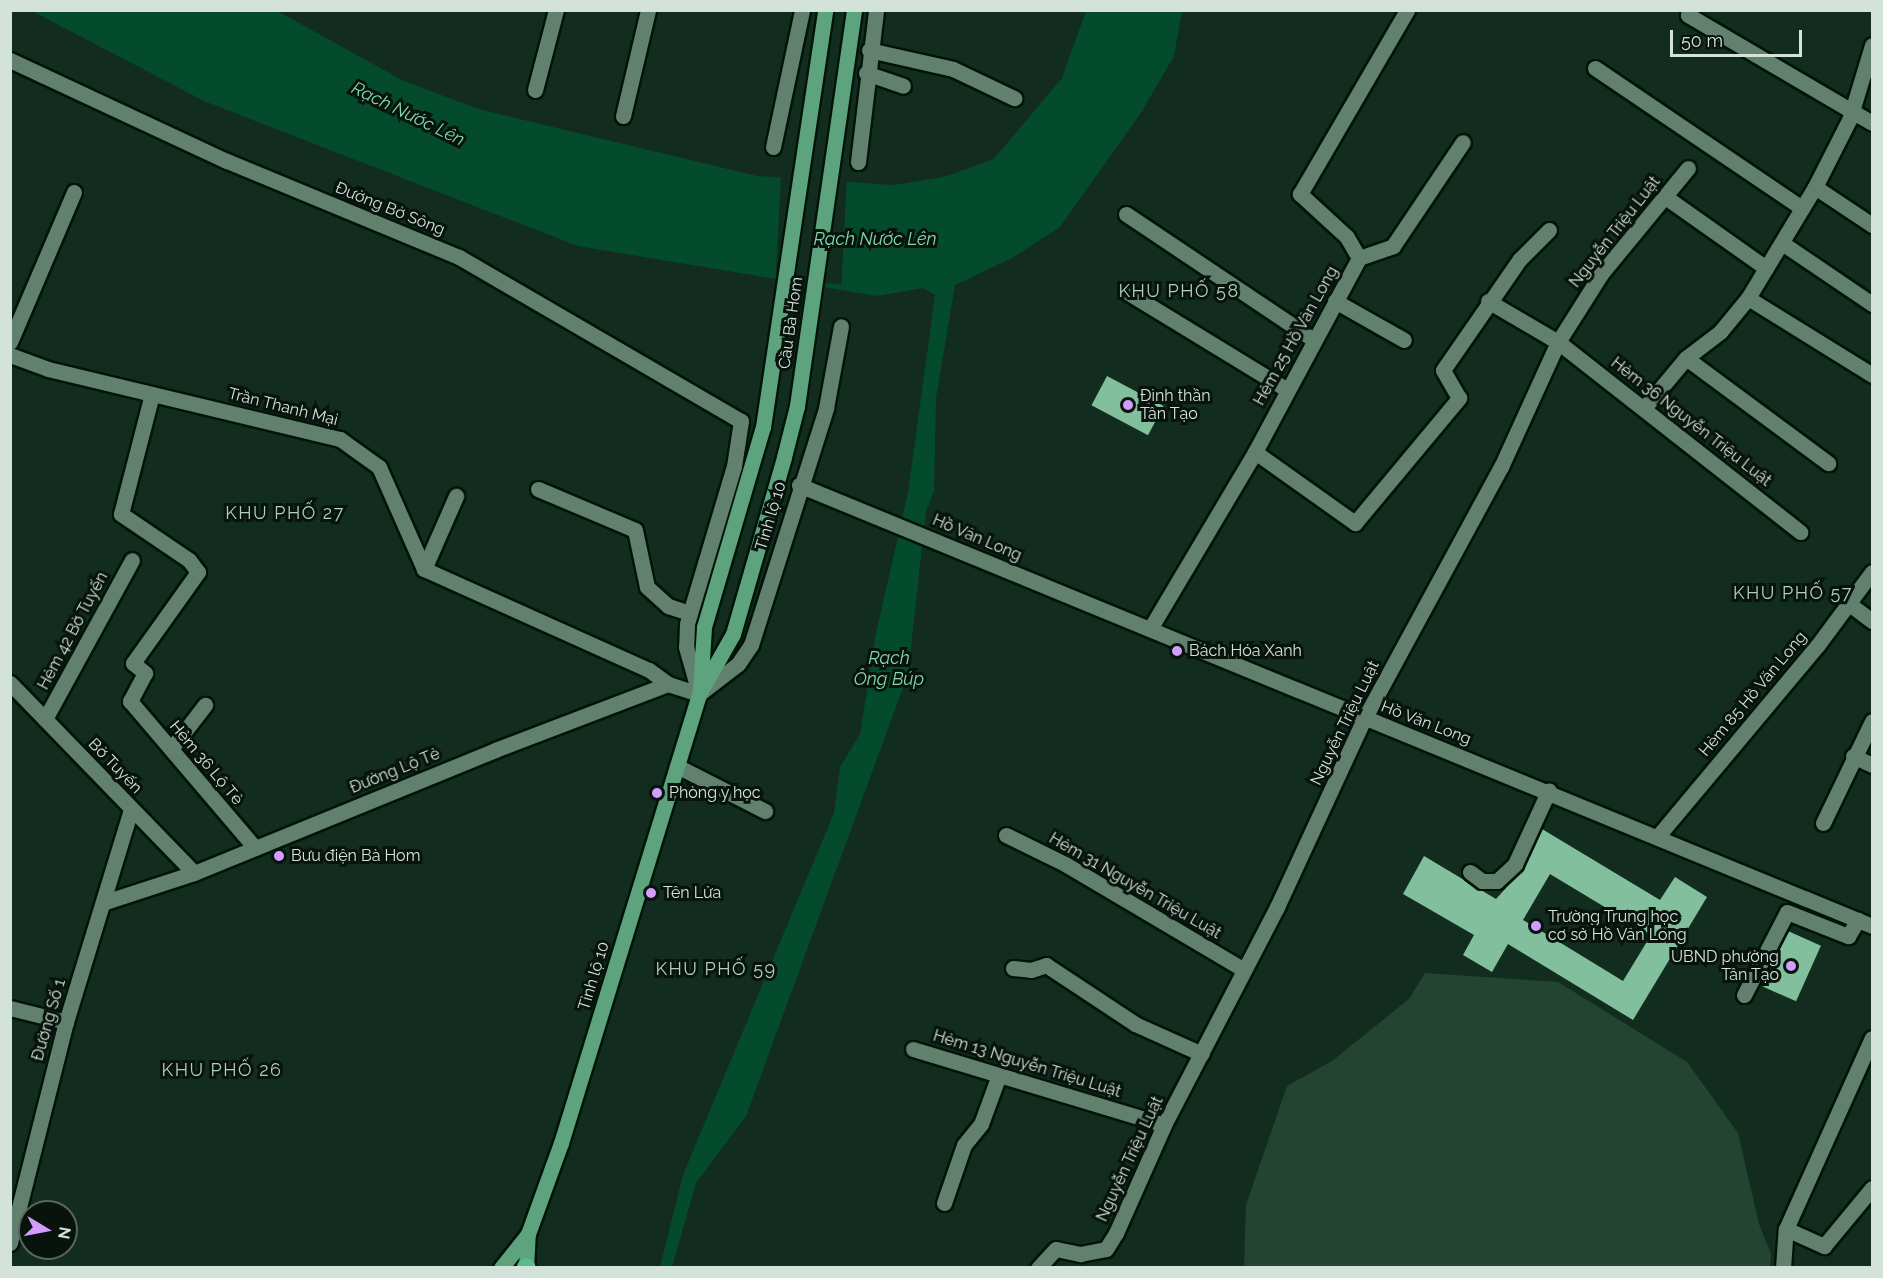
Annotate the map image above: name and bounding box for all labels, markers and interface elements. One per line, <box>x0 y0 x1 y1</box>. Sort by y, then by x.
scale bar <box>1673 18 1805 56</box>
text: 50 m <box>1681 30 1723 51</box>
water label: Rạch Nước Lên <box>348 77 468 151</box>
street label: Nguyễn Triệu Luật <box>1565 172 1665 292</box>
street label: Đường Bờ Sông <box>332 178 448 240</box>
water label: Rạch Nước Lên <box>813 228 937 250</box>
street label: Hẻm 25 Hồ Văn Long <box>1250 263 1342 409</box>
street label: Cầu Bà Hom <box>775 276 807 370</box>
district label: KHU PHỐ 58 <box>1118 280 1240 302</box>
street label: Hẻm 36 Nguyễn Triệu Luật <box>1607 353 1775 491</box>
street label: Trần Thanh Mại <box>226 384 340 430</box>
place label: Đình thần Tân Tạo <box>1140 386 1210 424</box>
marker: Đình thần Tân Tạo <box>1121 398 1135 412</box>
street label: Tỉnh lộ 10 <box>752 479 790 553</box>
district label: KHU PHỐ 27 <box>225 502 345 524</box>
street label: Hồ Văn Long <box>929 511 1025 565</box>
street label: Hẻm 42 Bờ Tuyến <box>34 569 112 693</box>
district label: KHU PHỐ 57 <box>1733 582 1853 604</box>
street label: Hẻm 85 Hồ Văn Long <box>1695 627 1811 761</box>
place label: Bách Hóa Xanh <box>1189 641 1302 661</box>
marker: Bách Hóa Xanh <box>1170 644 1184 658</box>
water label: Rạch Ông Búp <box>854 648 924 690</box>
street label: Nguyễn Triệu Luật <box>1306 657 1384 789</box>
street label: Hồ Văn Long <box>1378 697 1474 749</box>
street label: Hẻm 36 Lộ Tẻ <box>165 717 247 809</box>
street label: Bờ Tuyến <box>84 734 146 798</box>
street label: Đường Lộ Tẻ <box>347 744 443 798</box>
place label: Phòng y học <box>669 783 761 803</box>
marker: Phòng y học <box>650 786 664 800</box>
street label: Hẻm 31 Nguyễn Triệu Luật <box>1045 829 1225 943</box>
place label: Bưu điện Bà Hom <box>291 846 420 866</box>
marker: Bưu điện Bà Hom <box>272 849 286 863</box>
place label: Tên Lửa <box>663 883 721 903</box>
marker: Tên Lửa <box>644 886 658 900</box>
place label: Trường Trung học cơ sở Hồ Văn Long <box>1548 907 1687 945</box>
marker: Trường Trung học cơ sở Hồ Văn Long <box>1529 919 1543 933</box>
street label: Tỉnh lộ 10 <box>575 939 613 1013</box>
place label: UBND phường Tân Tạo <box>1671 947 1779 985</box>
district label: KHU PHỐ 59 <box>656 958 776 980</box>
marker: UBND phường Tân Tạo <box>1784 959 1798 973</box>
street label: Đường Số 1 <box>28 977 70 1063</box>
street label: Hẻm 13 Nguyễn Triệu Luật <box>931 1026 1123 1102</box>
district label: KHU PHỐ 26 <box>162 1059 282 1081</box>
street label: Nguyễn Triệu Luật <box>1092 1093 1168 1225</box>
north arrow <box>18 1200 78 1260</box>
text: N <box>54 1225 75 1241</box>

